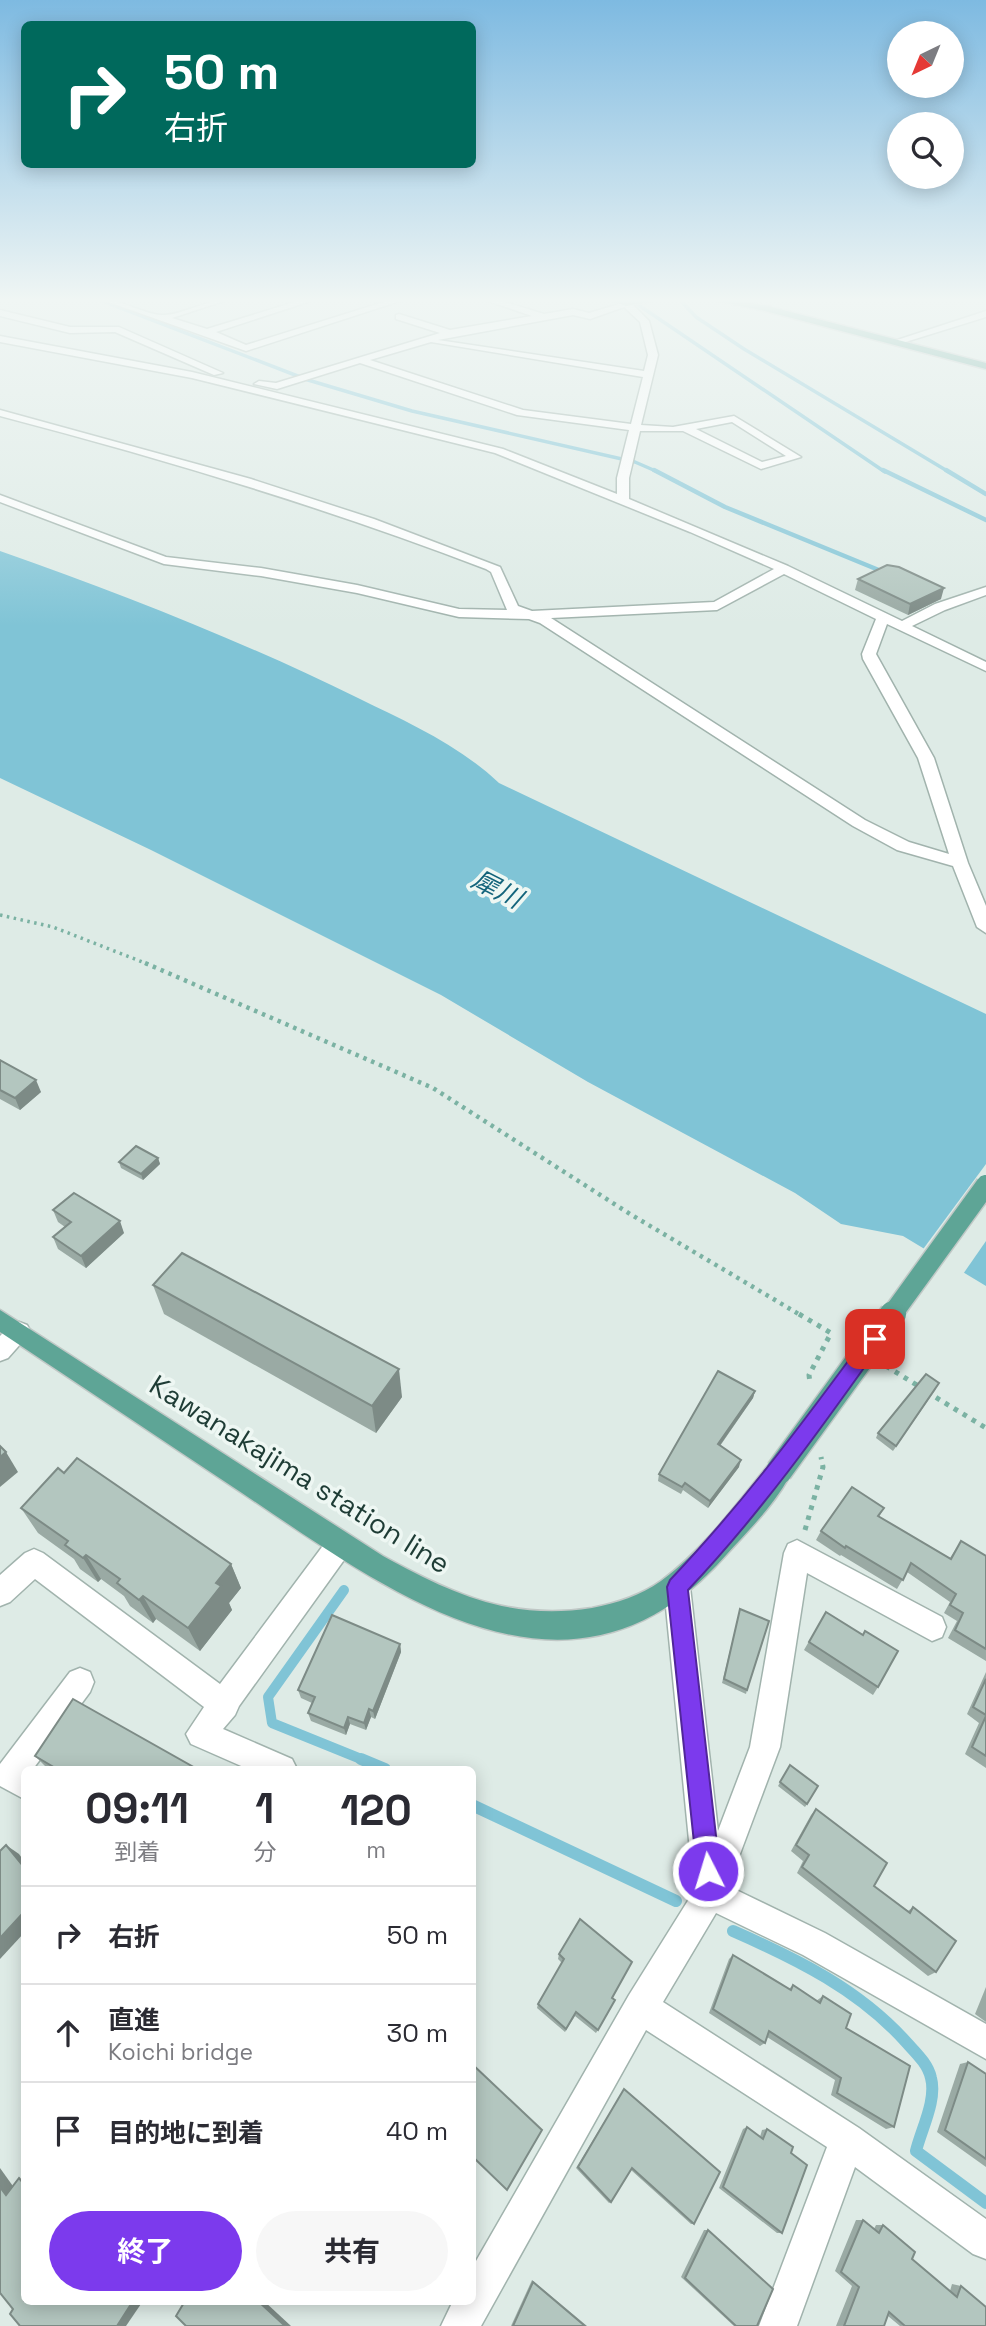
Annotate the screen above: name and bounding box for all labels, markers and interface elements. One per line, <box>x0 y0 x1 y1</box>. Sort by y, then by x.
north arrow <box>887 21 964 98</box>
map controls <box>887 21 964 189</box>
text: 50 m <box>164 41 279 103</box>
icon: right <box>49 49 140 140</box>
text: 右折 <box>164 108 228 148</box>
button: search <box>887 112 964 189</box>
water label: 犀川 <box>466 862 531 917</box>
pin <box>845 1309 905 1369</box>
icon: arrive <box>856 1320 894 1358</box>
street label: Kawanakajima station line <box>143 1367 457 1581</box>
text: 09:11 <box>85 1782 189 1835</box>
text: 1 <box>255 1782 274 1835</box>
text: 120 <box>341 1784 412 1837</box>
position arrow <box>671 1834 745 1908</box>
text: m <box>366 1835 386 1865</box>
text: 到着 <box>114 1837 160 1867</box>
text: 分 <box>253 1837 276 1867</box>
icon: right <box>49 1916 87 1954</box>
text: 50 m <box>387 1918 448 1952</box>
text: 右折 <box>108 1920 160 1954</box>
text: 直進 <box>108 2003 160 2037</box>
icon: ahead <box>49 2014 87 2052</box>
text: 30 m <box>387 2016 448 2050</box>
text: Koichi bridge <box>108 2037 253 2067</box>
icon: arrive <box>49 2112 87 2150</box>
text: 40 m <box>386 2114 448 2148</box>
text: 目的地に到着 <box>108 2116 264 2150</box>
button: 終了 <box>49 2211 242 2291</box>
button: 共有 <box>256 2211 448 2291</box>

